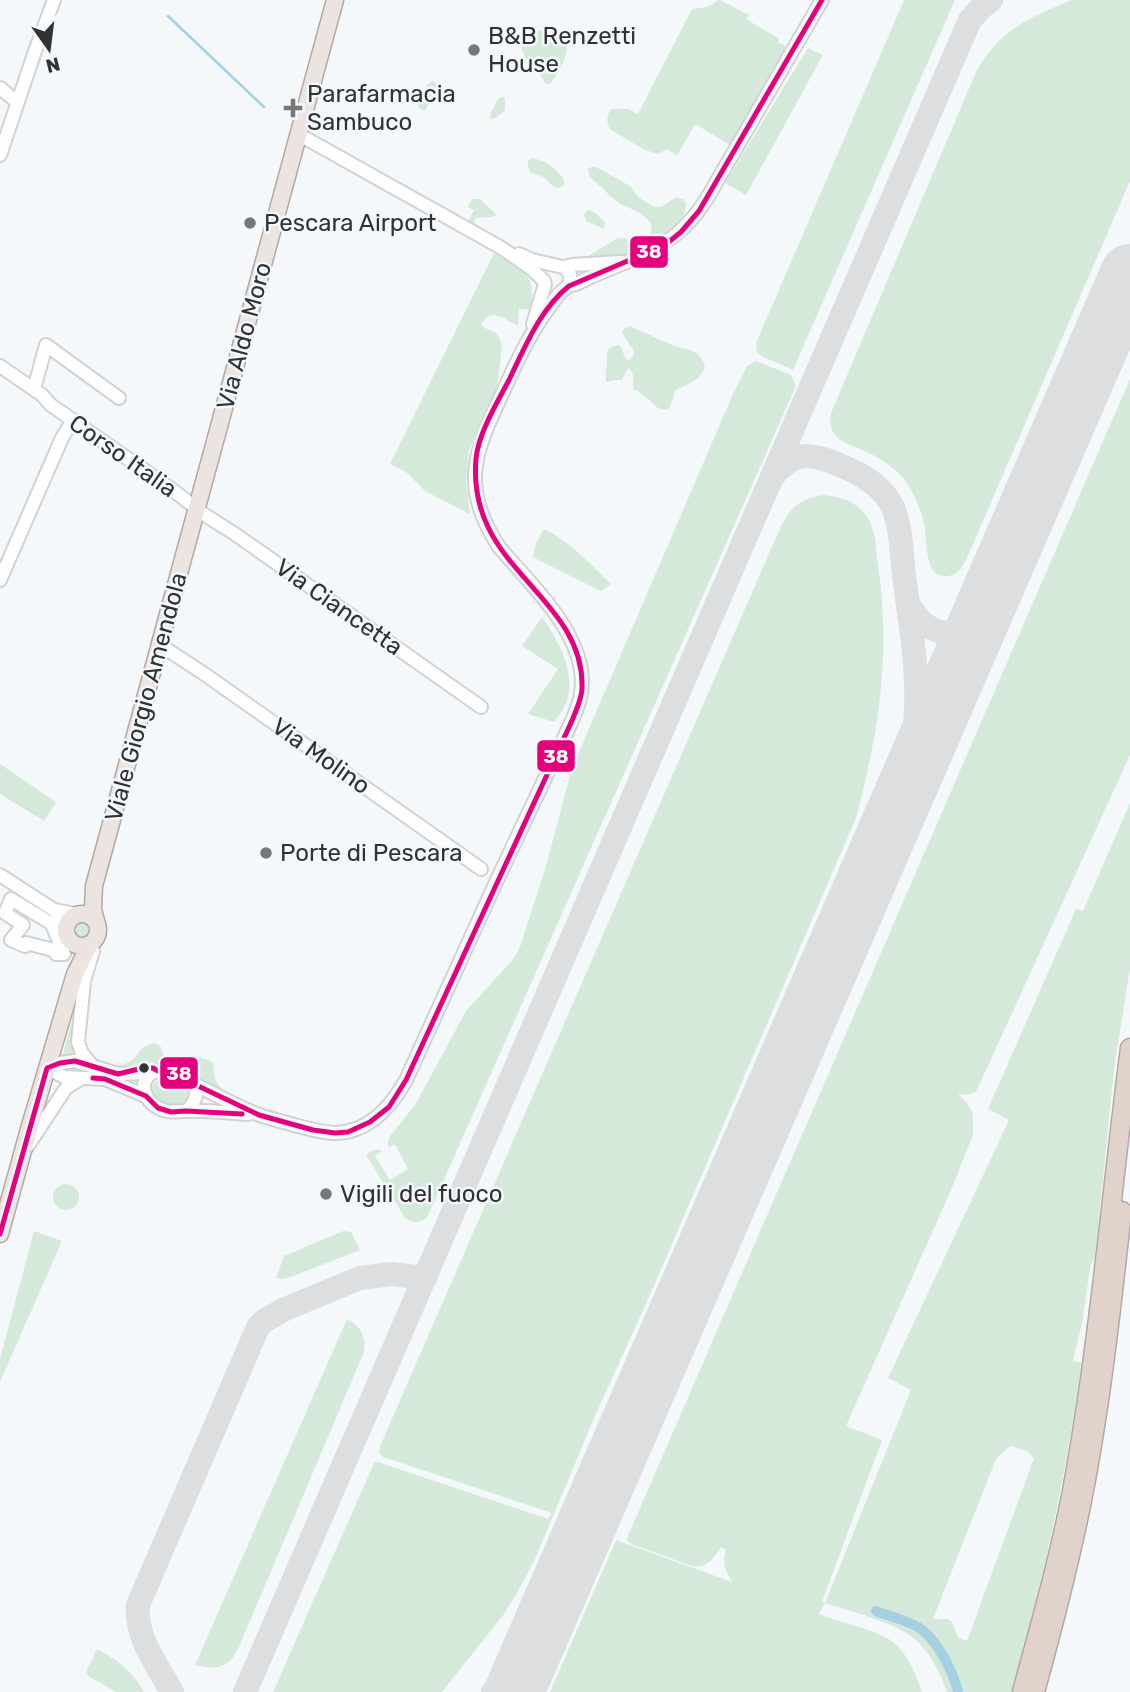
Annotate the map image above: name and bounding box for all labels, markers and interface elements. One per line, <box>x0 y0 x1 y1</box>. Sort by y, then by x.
north arrow <box>14 14 84 84</box>
place label: B&B Renzetti House <box>488 22 636 78</box>
marker: B&B Renzetti House <box>466 42 482 58</box>
text: N <box>44 52 62 78</box>
place label: Parafarmacia Sambuco <box>307 80 456 136</box>
marker: Parafarmacia Sambuco <box>285 100 301 116</box>
place label: Pescara Airport <box>264 209 436 237</box>
marker: Pescara Airport <box>242 215 258 231</box>
line badge: 38 <box>629 235 669 269</box>
text: 38 <box>636 240 662 263</box>
street label: Via Aldo Moro <box>211 259 277 413</box>
street label: Corso Italia <box>64 409 182 503</box>
street label: Via Ciancetta <box>270 553 408 661</box>
street label: Viale Giorgio Amendola <box>99 570 193 824</box>
street label: Via Molino <box>267 712 375 800</box>
line badge: 38 <box>536 739 576 773</box>
text: 38 <box>543 745 569 768</box>
place label: Porte di Pescara <box>280 839 462 867</box>
marker: Porte di Pescara <box>258 845 274 861</box>
line badge: 38 <box>159 1056 199 1090</box>
unlabelled marker <box>137 1061 151 1075</box>
text: 38 <box>166 1062 192 1085</box>
place label: Vigili del fuoco <box>340 1180 503 1208</box>
marker: Vigili del fuoco <box>318 1186 334 1202</box>

